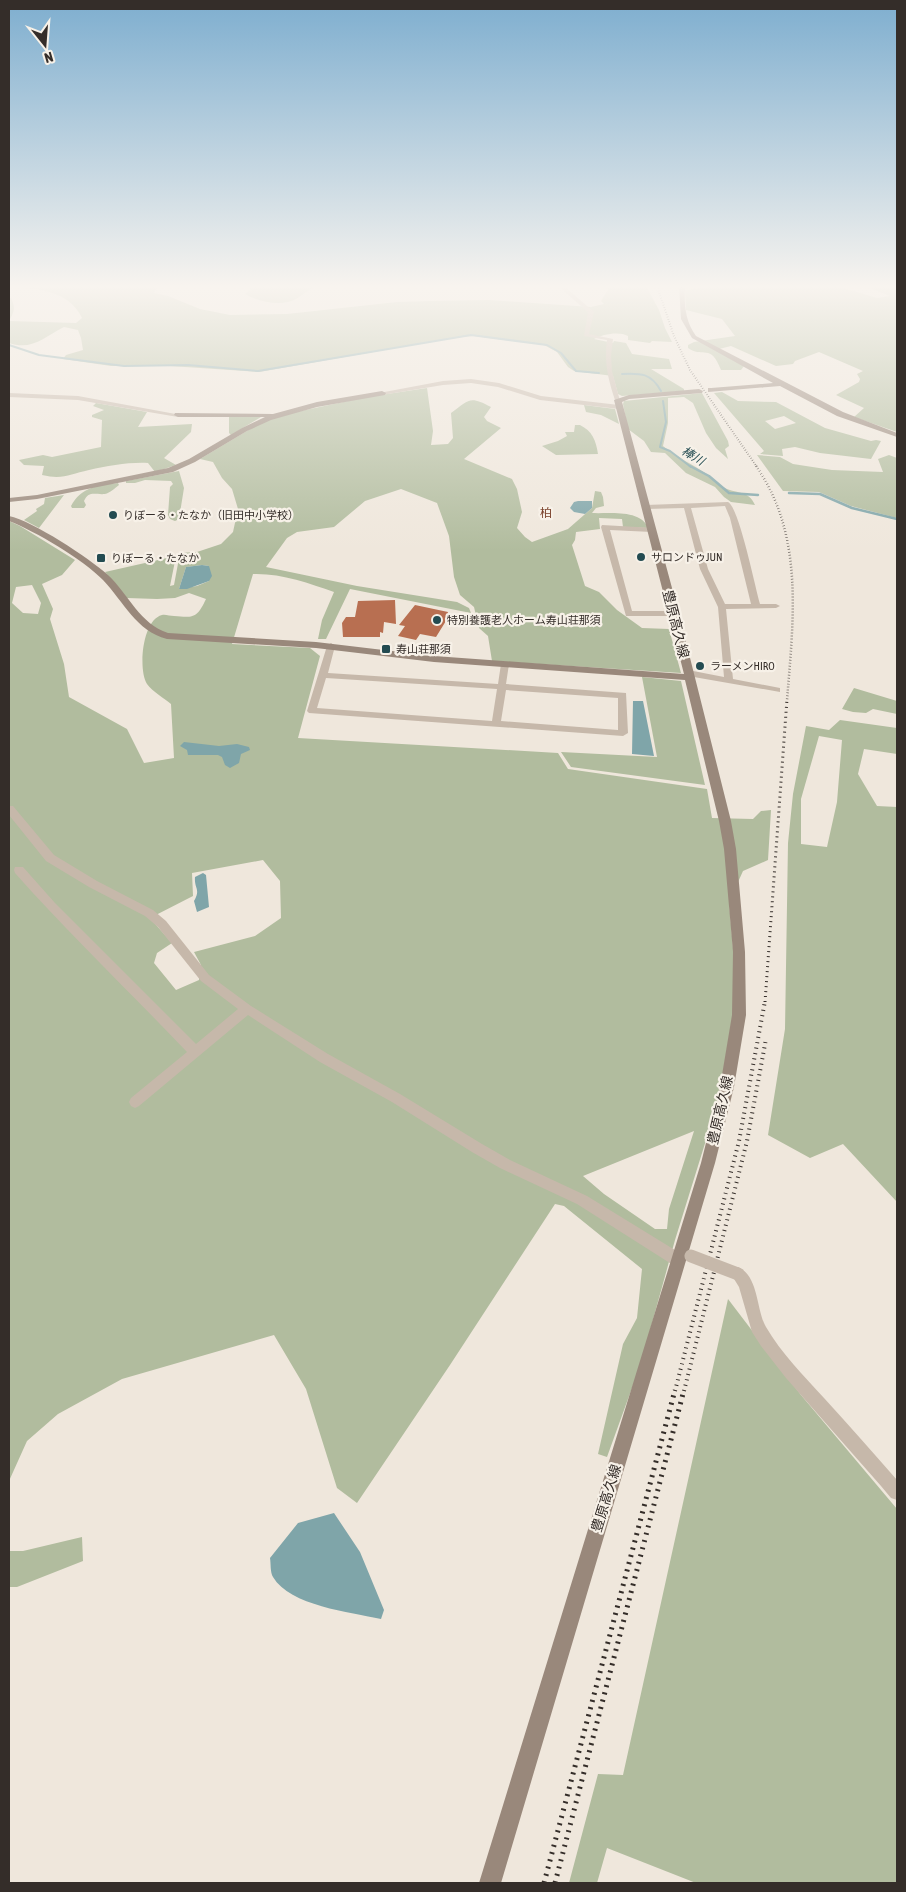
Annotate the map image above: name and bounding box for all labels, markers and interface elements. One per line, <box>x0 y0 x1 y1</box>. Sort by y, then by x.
north arrow <box>20 20 70 70</box>
text: N <box>43 49 55 66</box>
water label: 棒川 <box>679 444 709 469</box>
district label: 柏 <box>540 506 552 520</box>
marker: りぼーる・たなか（旧田中小学校） <box>107 509 119 521</box>
place label: りぼーる・たなか（旧田中小学校） <box>123 509 299 521</box>
marker: サロンドゥJUN <box>635 551 647 563</box>
place label: サロンドゥJUN <box>651 551 723 563</box>
marker: りぼーる・たなか <box>95 552 107 564</box>
place label: りぼーる・たなか <box>111 552 199 564</box>
street label: 豊原高久線 <box>660 588 692 660</box>
marker: 特別養護老人ホーム寿山荘那須 <box>431 614 443 626</box>
place label: 特別養護老人ホーム寿山荘那須 <box>447 614 601 626</box>
marker: 寿山荘那須 <box>380 643 392 655</box>
place label: 寿山荘那須 <box>396 643 451 655</box>
marker: ラーメンHIRO <box>694 660 706 672</box>
place label: ラーメンHIRO <box>710 660 775 672</box>
street label: 豊原高久線 <box>704 1074 736 1146</box>
street label: 豊原高久線 <box>588 1462 624 1534</box>

